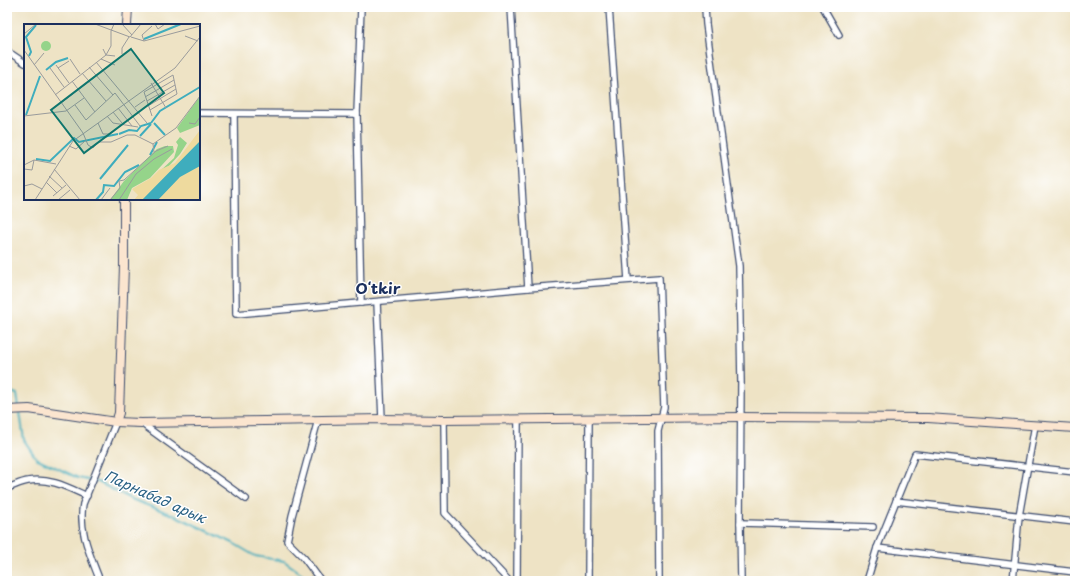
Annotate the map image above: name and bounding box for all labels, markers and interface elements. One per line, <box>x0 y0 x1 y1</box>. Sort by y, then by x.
inset map <box>24 24 200 200</box>
district label: Oʻtkir <box>356 276 401 299</box>
water label: Парнабад арык <box>101 465 211 529</box>

